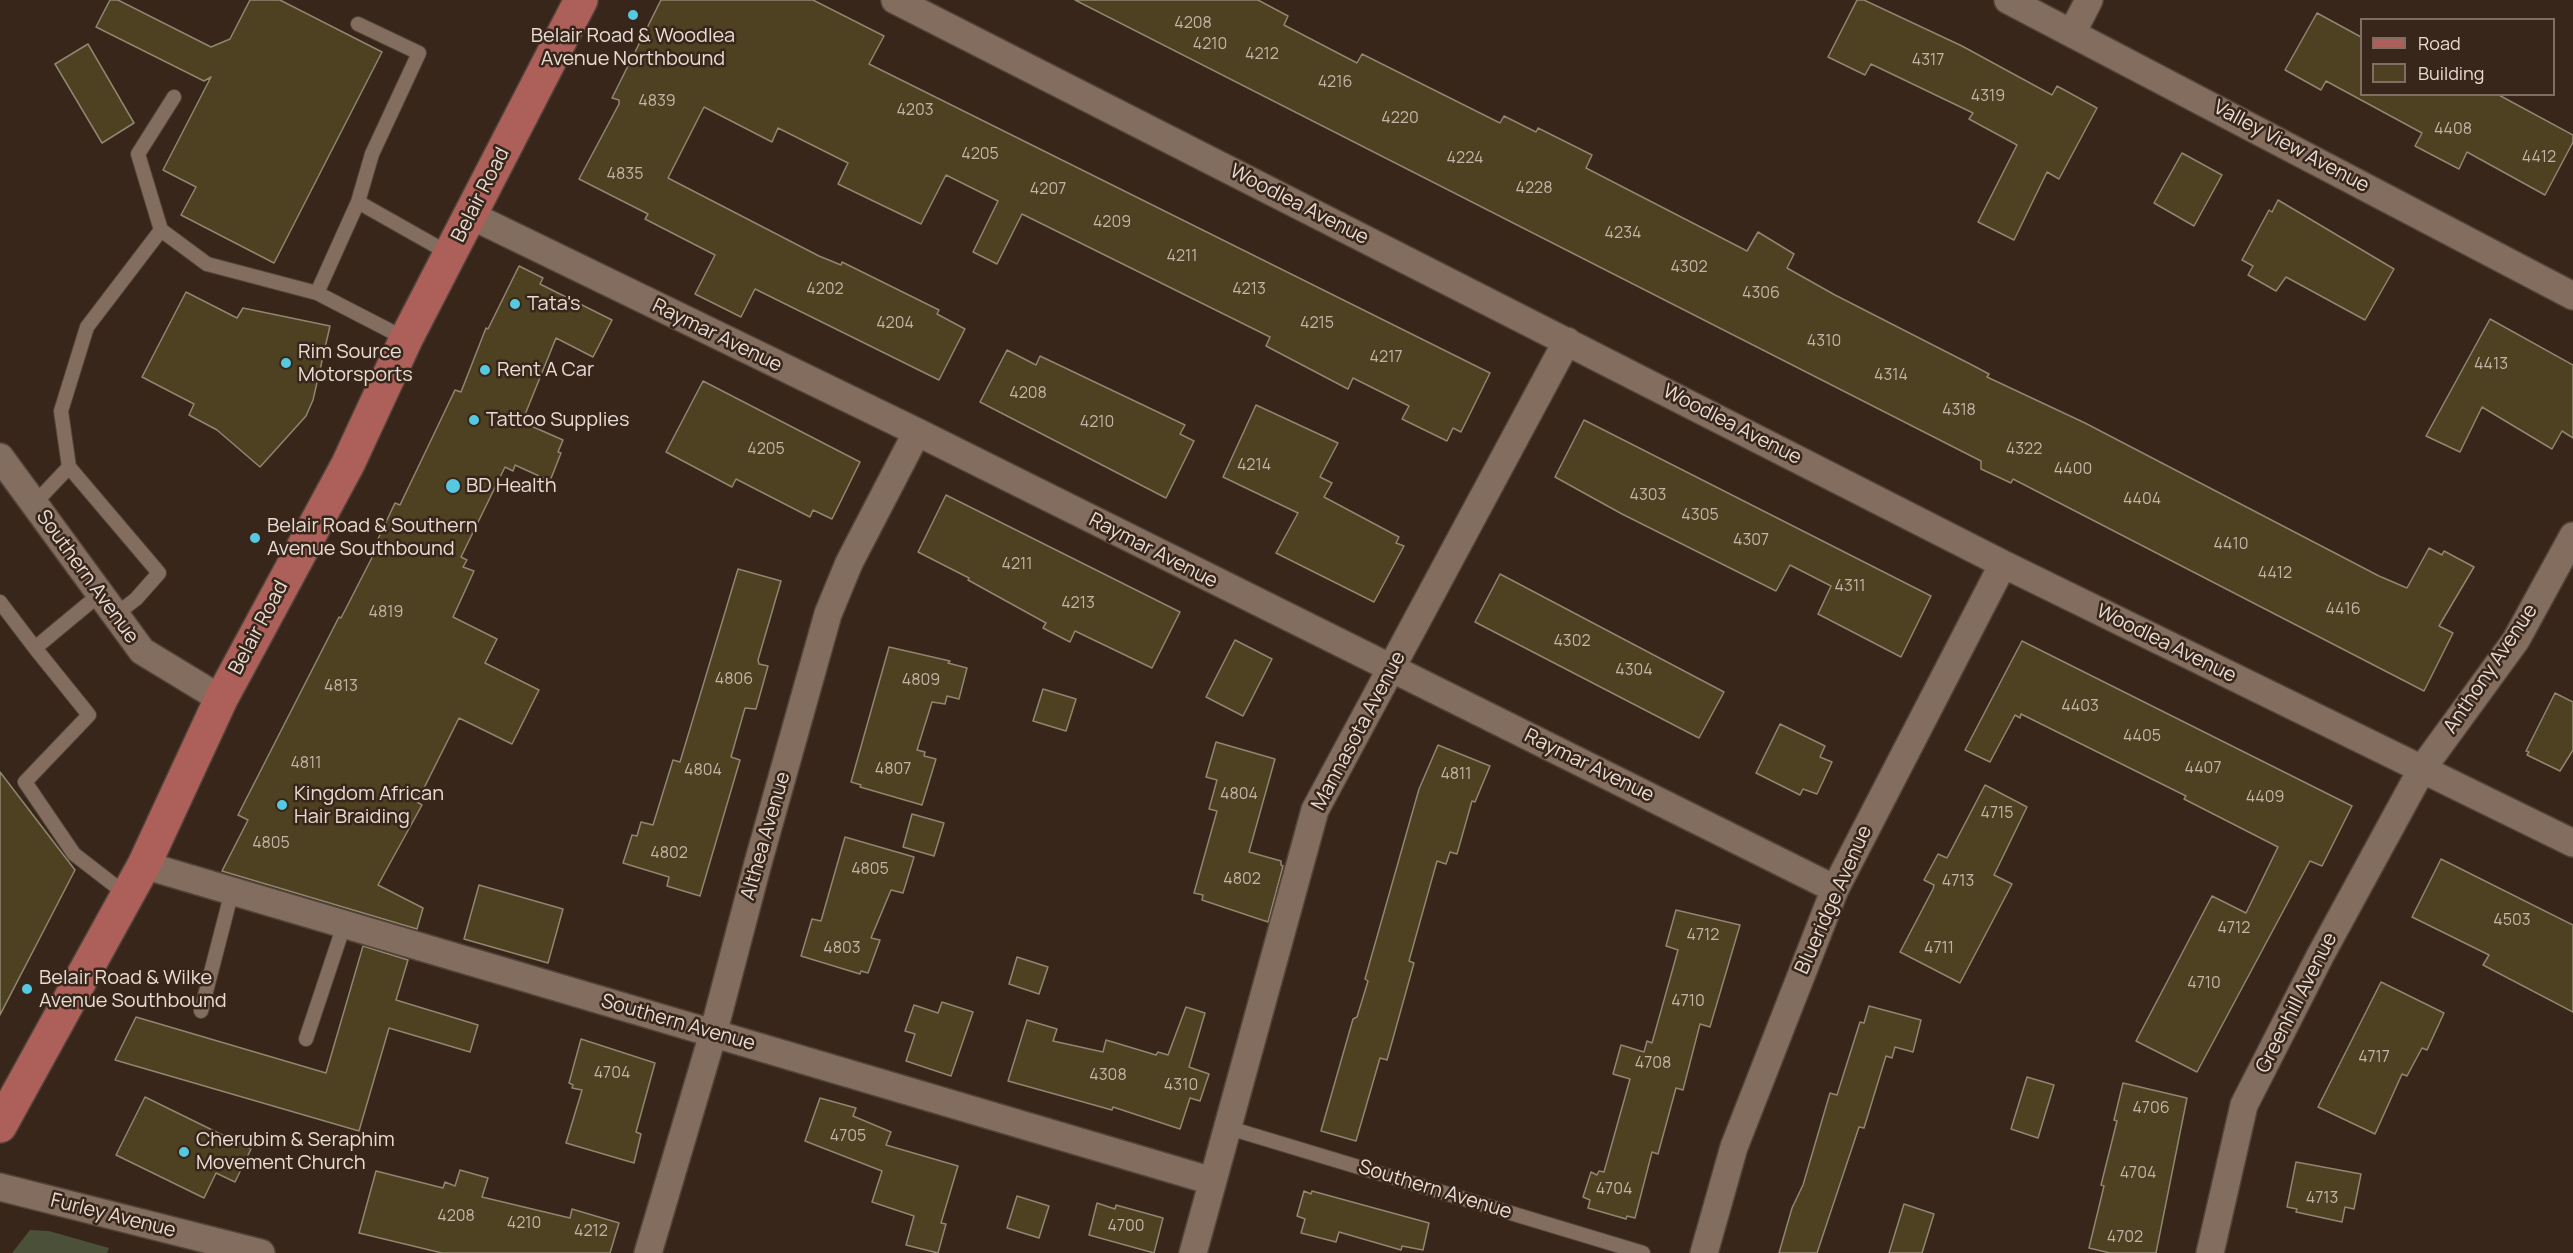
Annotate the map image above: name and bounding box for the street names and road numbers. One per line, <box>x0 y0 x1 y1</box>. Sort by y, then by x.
street label: Valley View Avenue <box>2209 96 2373 198</box>
street label: Belair Road <box>447 144 515 246</box>
street label: Woodlea Avenue <box>1225 160 1373 250</box>
street label: Raymar Avenue <box>648 294 786 378</box>
street label: Woodlea Avenue <box>1658 380 1806 470</box>
street label: Southern Avenue <box>31 506 143 648</box>
street label: Raymar Avenue <box>1085 508 1221 594</box>
street label: Belair Road <box>224 577 294 679</box>
street label: Woodlea Avenue <box>2092 600 2240 688</box>
street label: Anthony Avenue <box>2439 600 2543 738</box>
street label: Mannasota Avenue <box>1307 647 1411 815</box>
street label: Raymar Avenue <box>1520 724 1658 808</box>
street label: Althea Avenue <box>736 769 796 903</box>
street label: Blueridge Avenue <box>1790 822 1878 978</box>
street label: Greenhill Avenue <box>2251 929 2343 1077</box>
street label: Southern Avenue <box>598 990 758 1056</box>
street label: Southern Avenue <box>1355 1155 1515 1225</box>
street label: Furley Avenue <box>48 1189 178 1243</box>

